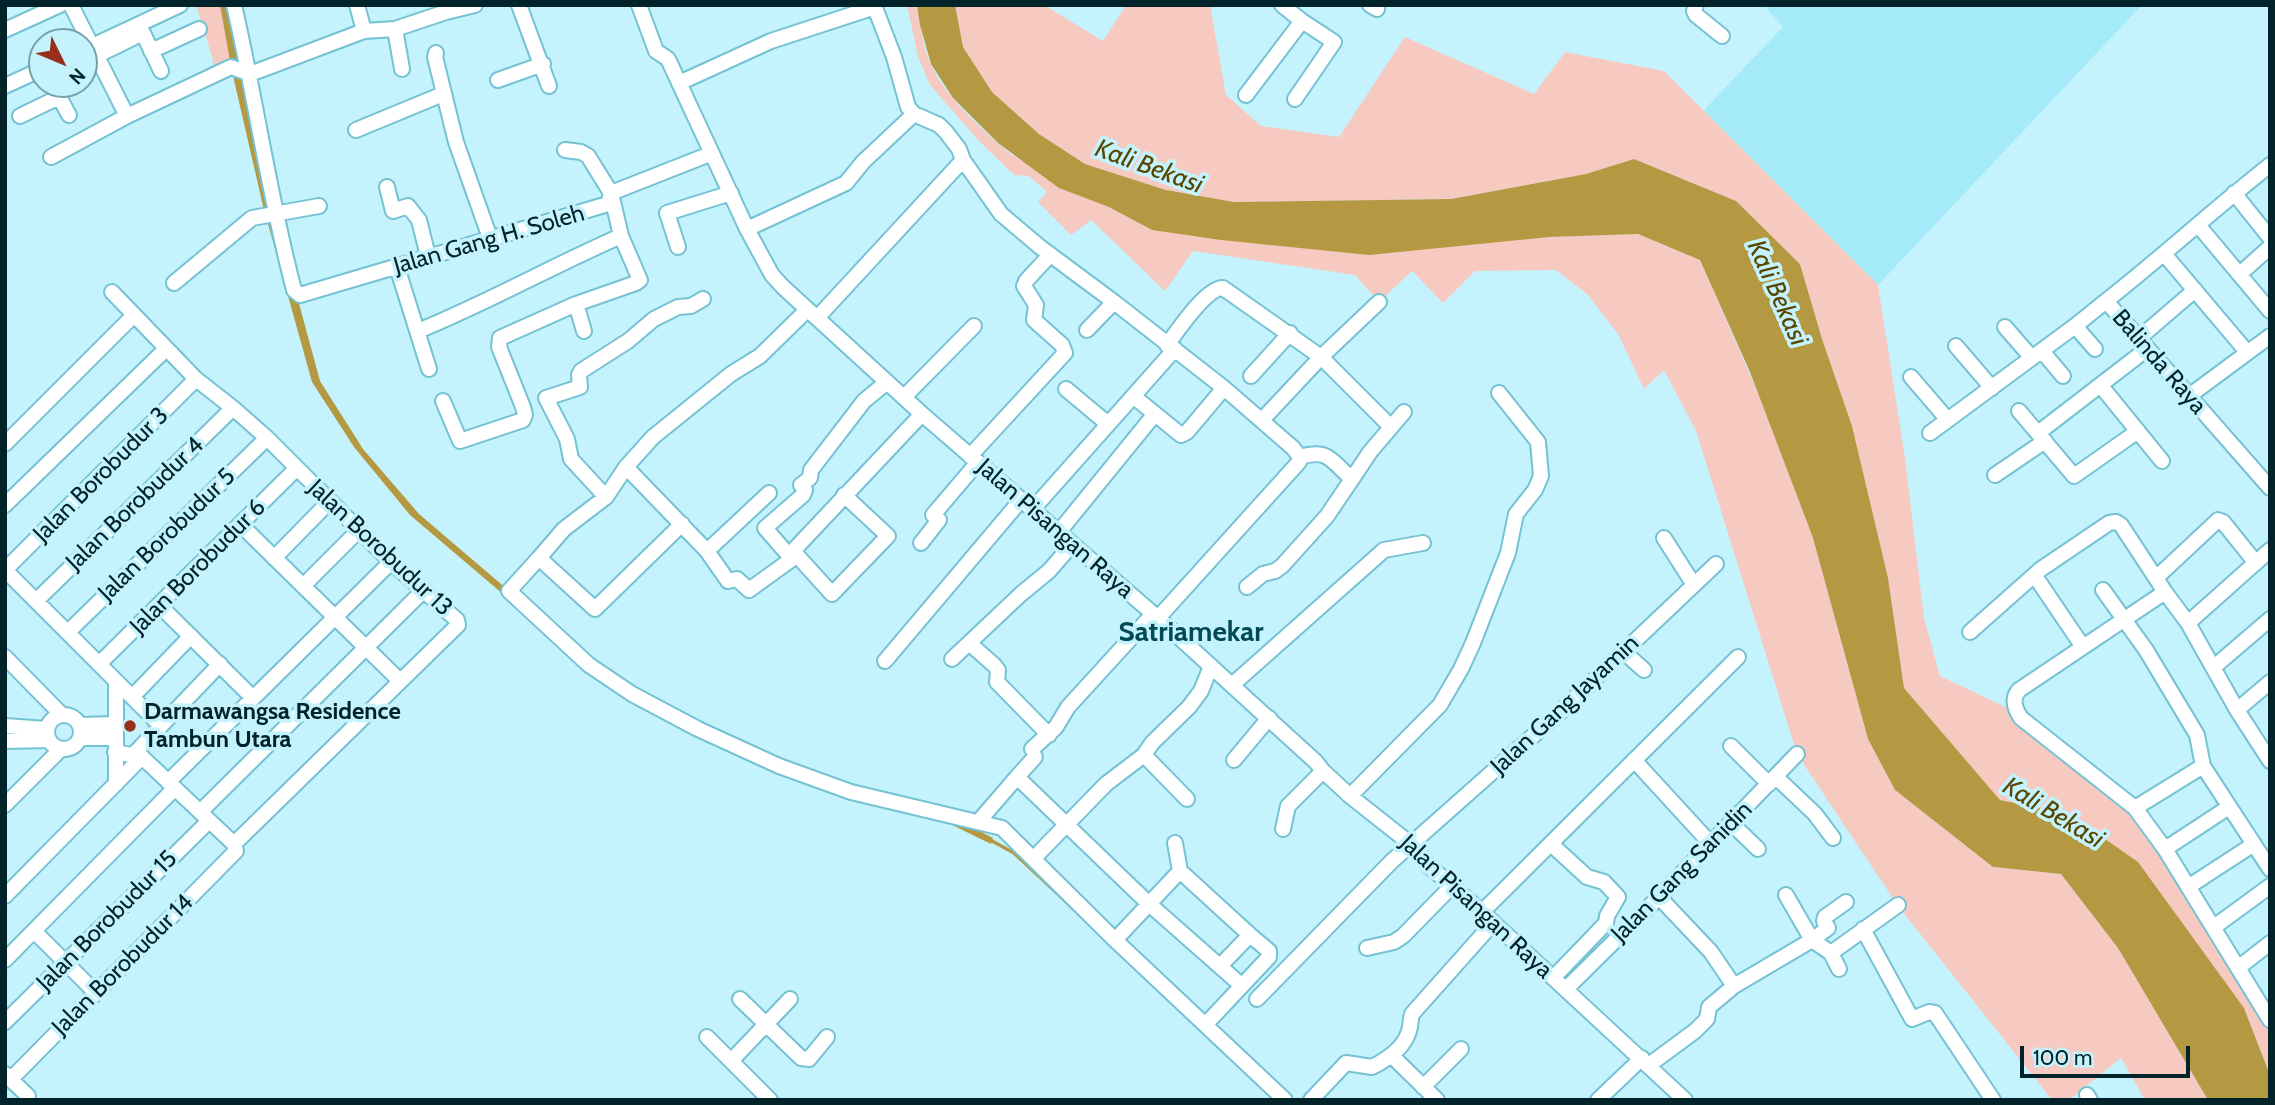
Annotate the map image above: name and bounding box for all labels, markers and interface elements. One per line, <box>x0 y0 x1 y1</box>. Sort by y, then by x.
north arrow <box>28 28 98 98</box>
text: N <box>64 64 90 89</box>
water label: Kali Bekasi <box>1091 133 1207 201</box>
street label: Jalan Gang H. Soleh <box>390 199 588 281</box>
water label: Kali Bekasi <box>1740 235 1814 351</box>
street label: Balinda Raya <box>2106 304 2212 420</box>
street label: Jalan Borobudur 3 <box>27 401 175 549</box>
street label: Jalan Borobudur 4 <box>60 431 210 577</box>
street label: Jalan Pisangan Raya <box>971 453 1139 605</box>
street label: Jalan Borobudur 5 <box>93 462 241 608</box>
street label: Jalan Borobudur 13 <box>302 474 458 622</box>
street label: Jalan Borobudur 6 <box>124 493 272 641</box>
district label: Satriamekar <box>1119 616 1263 650</box>
street label: Jalan Gang Jayamin <box>1485 629 1645 781</box>
place label: Darmawangsa Residence Tambun Utara <box>144 698 401 754</box>
marker: Darmawangsa Residence Tambun Utara <box>122 718 138 734</box>
water label: Kali Bekasi <box>1997 771 2109 855</box>
street label: Jalan Gang Sanidin <box>1605 795 1759 949</box>
street label: Jalan Pisangan Raya <box>1394 829 1558 985</box>
street label: Jalan Borobudur 15 <box>31 845 183 997</box>
street label: Jalan Borobudur 14 <box>46 888 200 1042</box>
scale bar <box>2023 1032 2193 1076</box>
text: 100 m <box>2033 1045 2092 1070</box>

